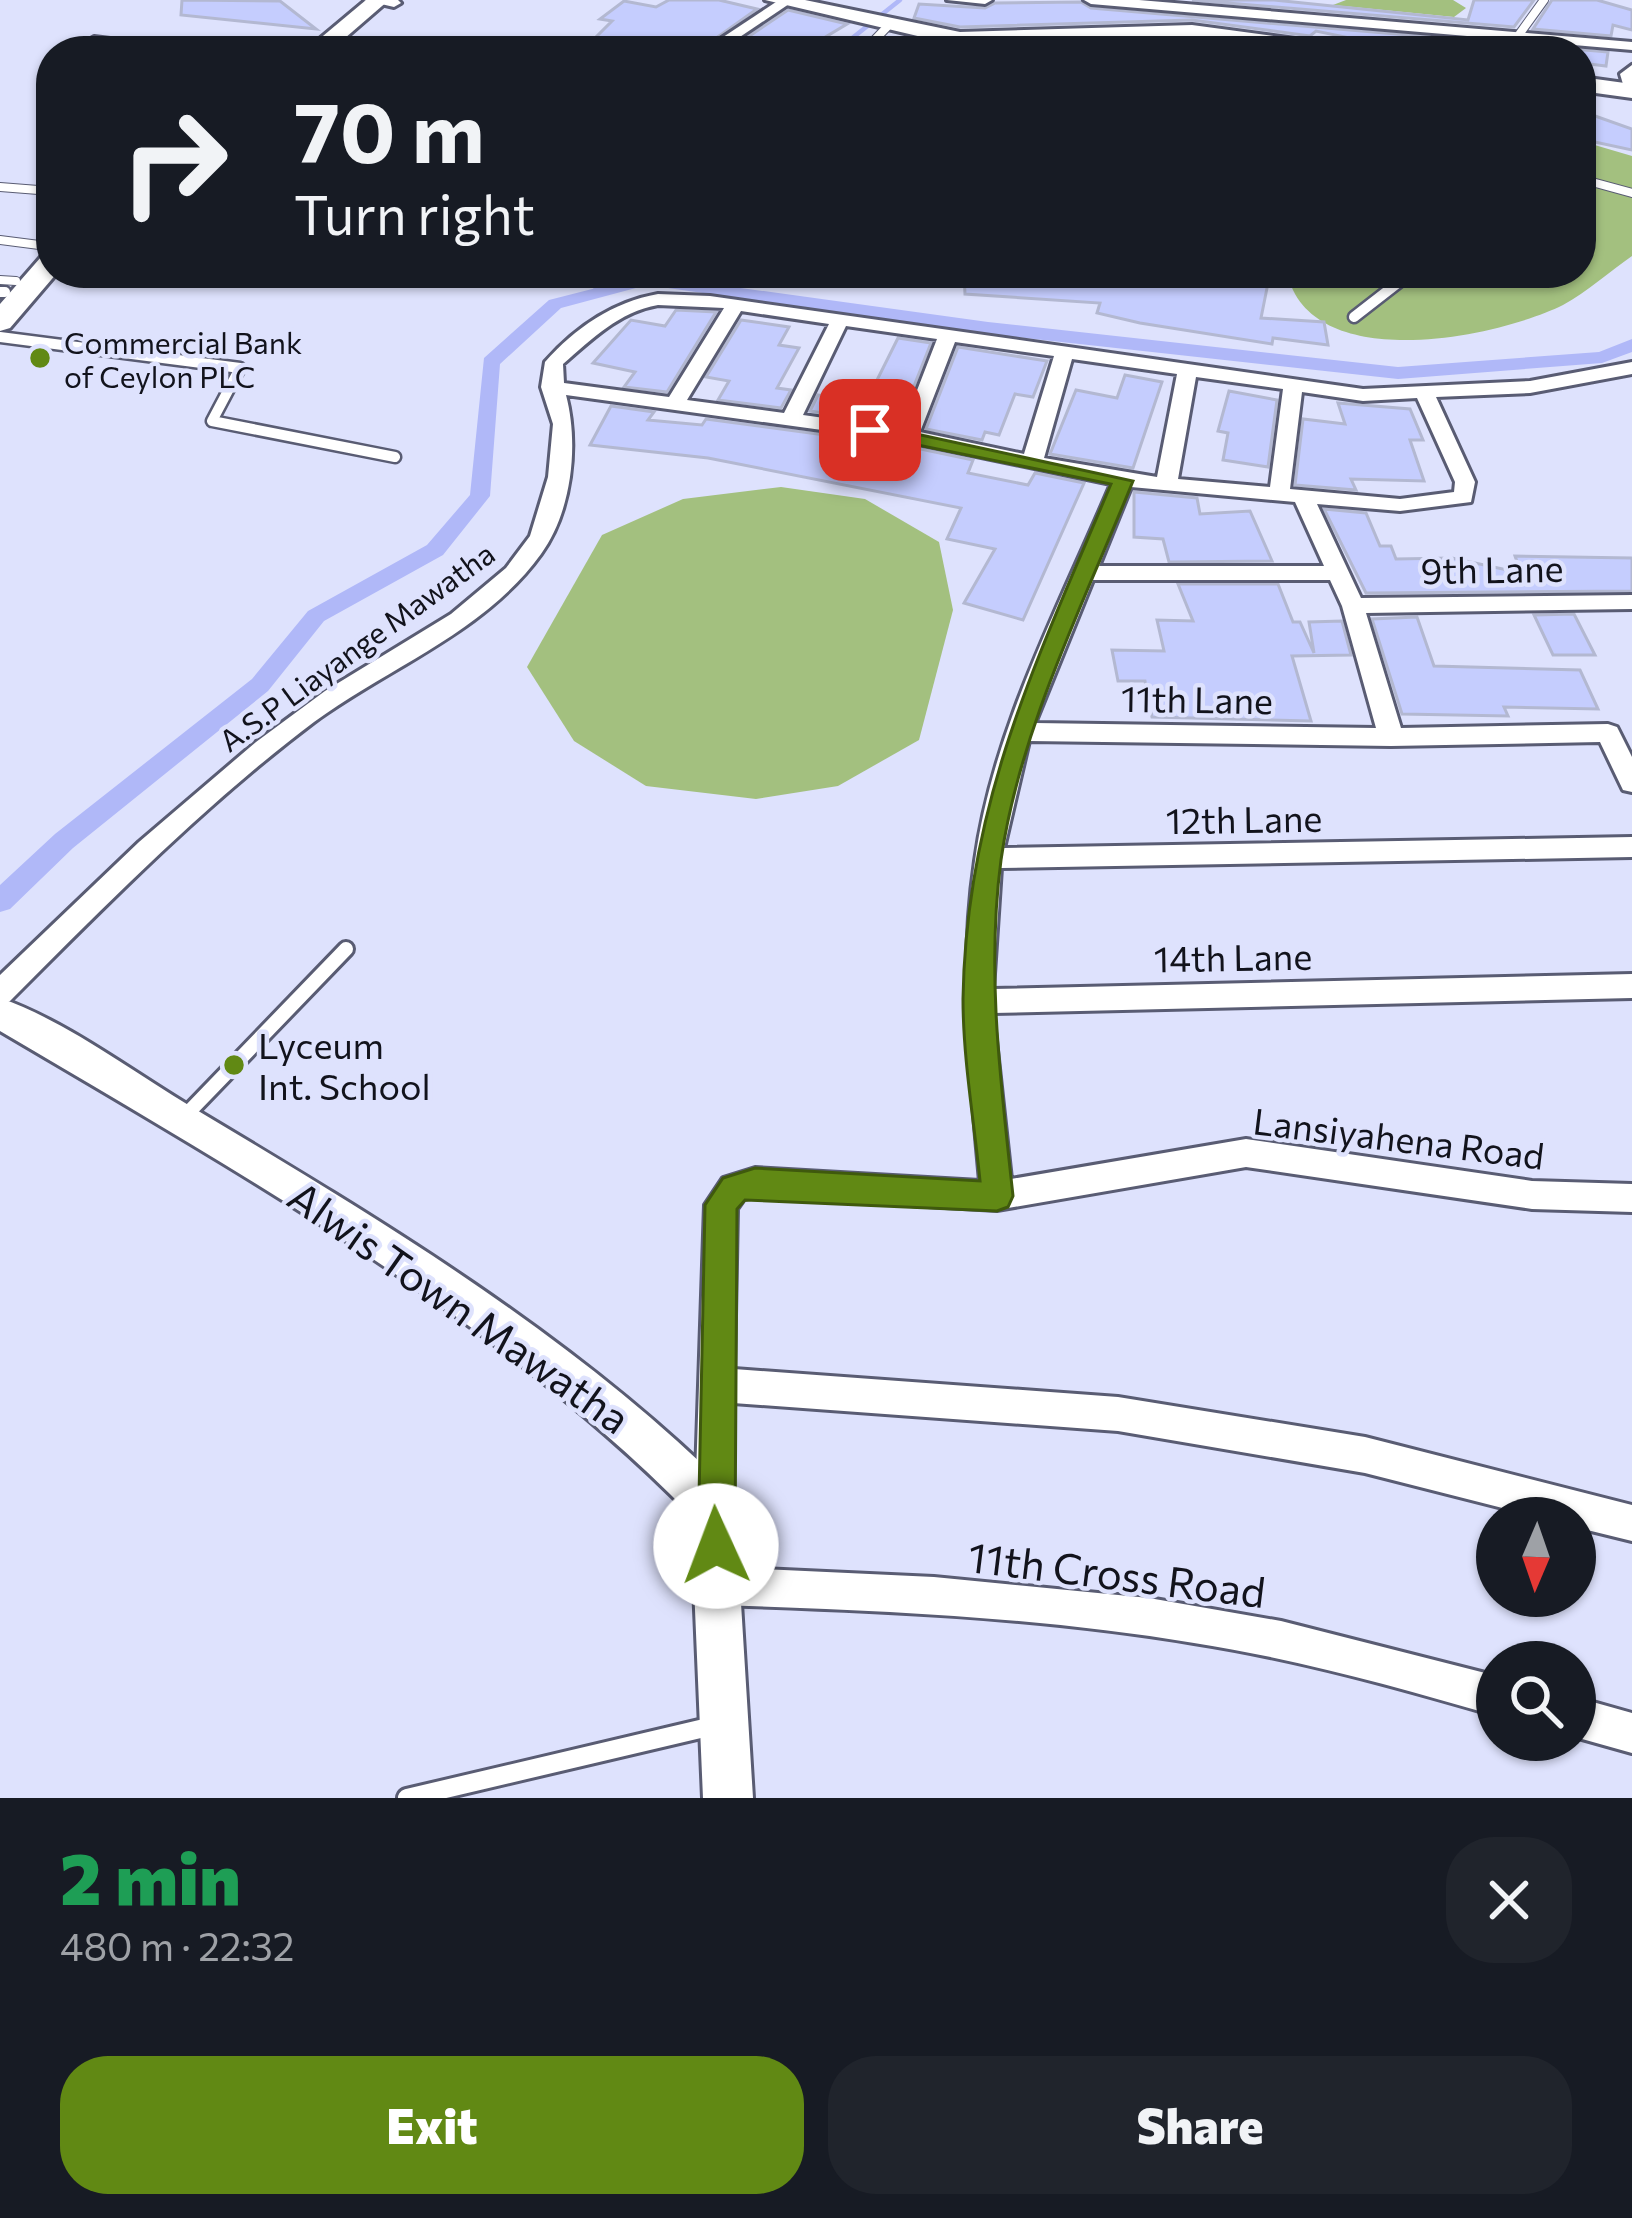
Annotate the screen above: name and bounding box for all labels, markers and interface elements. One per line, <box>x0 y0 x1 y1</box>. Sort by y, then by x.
text: 70 m <box>294 78 485 180</box>
icon: right <box>96 84 252 240</box>
text: Turn right <box>294 180 535 246</box>
place label: Commercial Bank of Ceylon PLC <box>64 323 302 394</box>
marker: Commercial Bank of Ceylon PLC <box>27 345 53 371</box>
pin <box>819 379 921 481</box>
icon: arrive <box>837 397 903 463</box>
street label: A.S.P Liayange Mawatha <box>211 534 501 758</box>
street label: 9th Lane <box>1420 545 1564 591</box>
street label: 11th Lane <box>1121 675 1273 721</box>
street label: 12th Lane <box>1165 795 1323 841</box>
street label: 14th Lane <box>1153 933 1313 979</box>
place label: Lyceum Int. School <box>258 1022 431 1107</box>
marker: Lyceum Int. School <box>221 1052 247 1078</box>
street label: Lansiyahena Road <box>1251 1097 1547 1177</box>
street label: Alwis Town Mawatha <box>279 1169 641 1443</box>
position arrow <box>653 1483 779 1609</box>
north arrow <box>1476 1497 1596 1617</box>
map controls <box>1476 1497 1596 1761</box>
street label: 11th Cross Road <box>965 1529 1269 1617</box>
button: search <box>1476 1641 1596 1761</box>
text: 2 min <box>60 1832 241 1920</box>
button: close <box>1446 1837 1572 1963</box>
text: 480 m · 22:32 <box>60 1921 294 1969</box>
button: Exit <box>60 2056 804 2194</box>
button: Share <box>828 2056 1572 2194</box>

